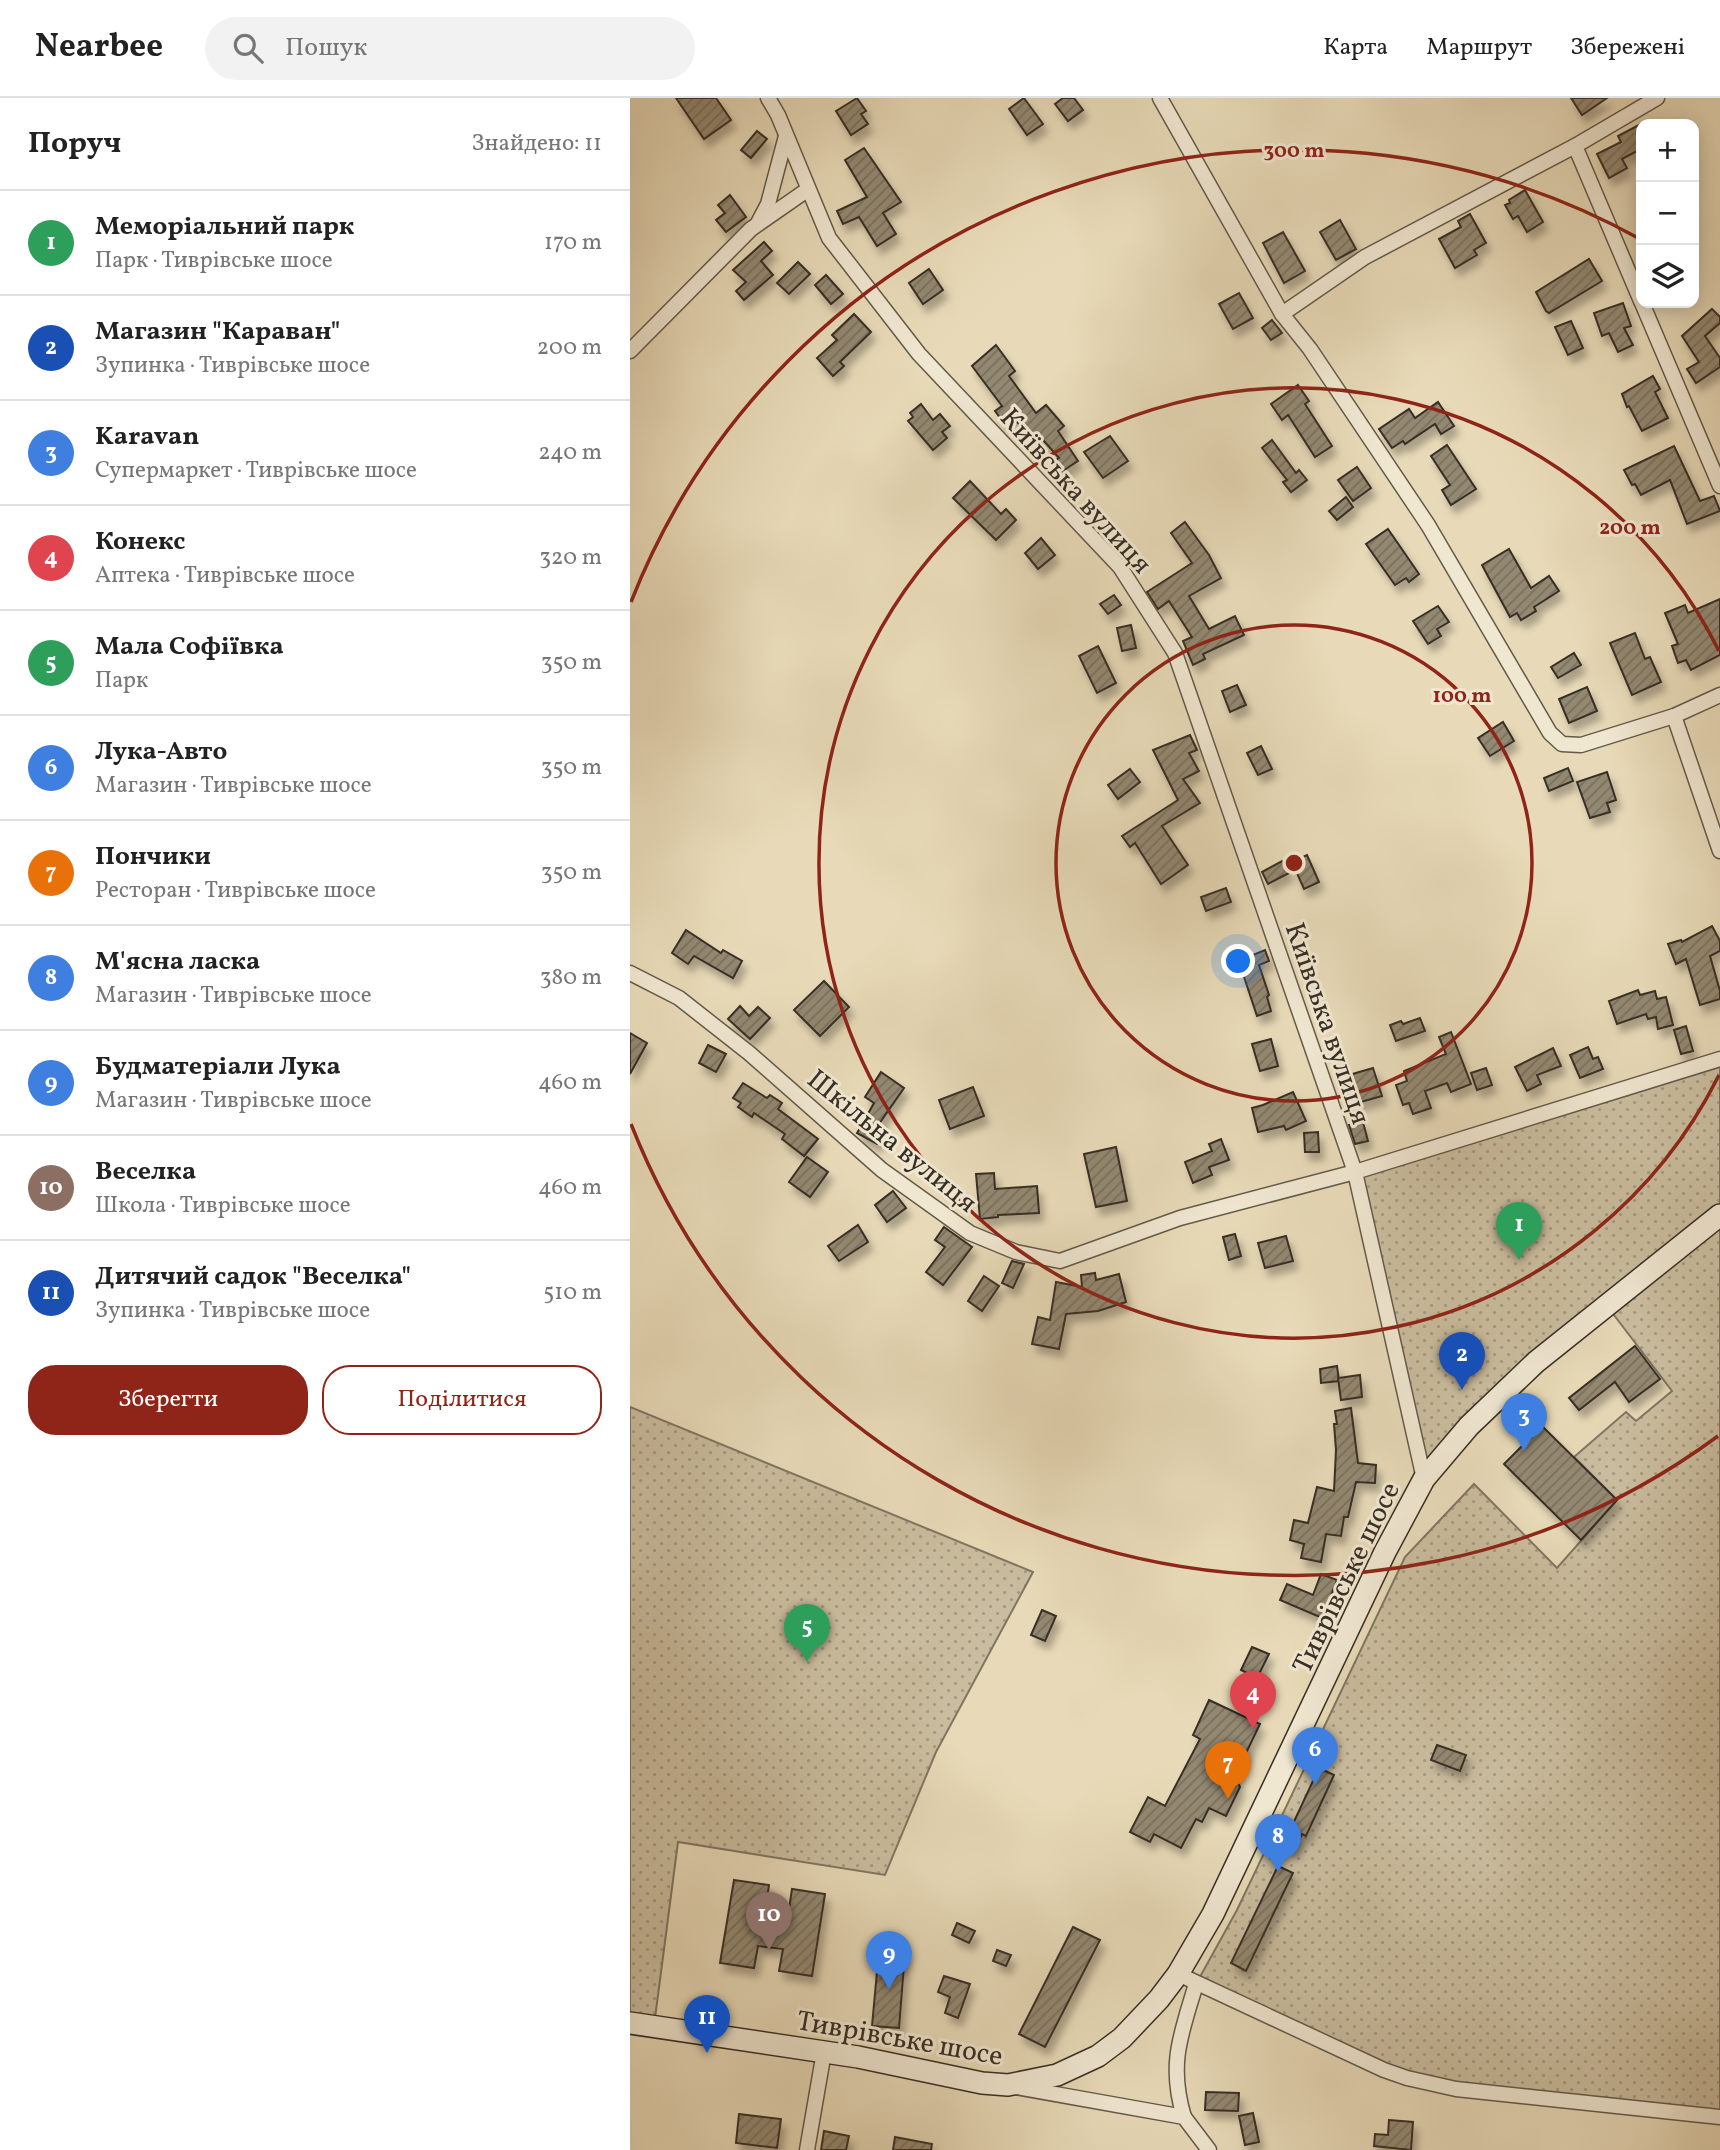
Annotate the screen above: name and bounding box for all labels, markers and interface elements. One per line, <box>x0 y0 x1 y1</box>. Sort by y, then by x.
search box <box>205 17 695 80</box>
text: Nearbee <box>35 25 163 71</box>
icon: search <box>229 29 267 67</box>
text: Пошук <box>285 30 367 66</box>
text: Карта <box>1323 31 1388 65</box>
text: Маршрут <box>1426 31 1532 65</box>
text: Збережені <box>1570 31 1685 65</box>
map controls <box>1636 119 1699 308</box>
button: + <box>1636 119 1699 182</box>
text: Поруч <box>28 123 121 165</box>
text: Знайдено: 11 <box>471 128 602 160</box>
text: 300 m <box>1264 137 1324 166</box>
button: − <box>1636 182 1699 245</box>
text: Меморіальний парк <box>95 209 354 245</box>
text: 1 <box>46 227 56 259</box>
text: 170 m <box>544 227 602 259</box>
text: Парк · Тиврівське шосе <box>95 245 333 277</box>
button: layers <box>1636 245 1699 308</box>
text: Магазин "Караван" <box>95 314 340 350</box>
text: 2 <box>45 332 57 364</box>
text: 200 m <box>537 332 602 364</box>
text: Зупинка · Тиврівське шосе <box>95 350 370 382</box>
street label: Київська вулиця <box>990 400 1160 583</box>
text: Karavan <box>95 419 199 455</box>
text: 3 <box>45 437 57 469</box>
text: 240 m <box>538 437 602 469</box>
text: Супермаркет · Тиврівське шосе <box>95 455 417 487</box>
text: 200 m <box>1599 514 1661 543</box>
text: Конекс <box>95 524 185 560</box>
text: 4 <box>44 542 58 574</box>
text: 320 m <box>539 542 602 574</box>
text: Аптека · Тиврівське шосе <box>95 560 355 592</box>
text: Мала Софіївка <box>95 629 284 665</box>
text: 5 <box>45 647 57 679</box>
text: 350 m <box>541 647 602 679</box>
text: Парк <box>95 665 148 697</box>
text: 100 m <box>1432 682 1492 711</box>
text: Лука-Авто <box>95 734 227 770</box>
text: 6 <box>45 752 57 784</box>
text: 350 m <box>541 752 602 784</box>
text: Магазин · Тиврівське шосе <box>95 770 372 802</box>
text: Пончики <box>95 839 211 875</box>
centre of rings <box>1282 851 1306 875</box>
text: 7 <box>46 857 57 889</box>
text: 350 m <box>541 857 602 889</box>
text: Ресторан · Тиврівське шосе <box>95 875 376 907</box>
street label: Київська вулиця <box>1274 918 1379 1130</box>
text: М'ясна ласка <box>95 944 260 980</box>
your location <box>1221 944 1255 978</box>
text: 8 <box>45 962 57 994</box>
text: 380 m <box>540 962 602 994</box>
text: Магазин · Тиврівське шосе <box>95 980 372 1012</box>
text: Будматеріали Лука <box>95 1049 341 1085</box>
street label: Шкільна вулиця <box>798 1061 985 1223</box>
text: 9 <box>45 1067 57 1099</box>
text: 460 m <box>538 1067 602 1099</box>
text: Магазин · Тиврівське шосе <box>95 1085 372 1117</box>
text: Веселка <box>95 1154 196 1190</box>
text: 10 <box>39 1172 63 1204</box>
text: 460 m <box>538 1172 602 1204</box>
text: Школа · Тиврівське шосе <box>95 1190 351 1222</box>
pin: 1 <box>1496 1202 1542 1260</box>
text: Дитячий садок "Веселка" <box>95 1259 411 1295</box>
text: 11 <box>42 1277 60 1309</box>
text: 510 m <box>543 1277 602 1309</box>
text: Зупинка · Тиврівське шосе <box>95 1295 370 1327</box>
pin: 2 <box>1439 1332 1485 1390</box>
button: Зберегти <box>28 1365 308 1435</box>
button: Поділитися <box>322 1365 602 1435</box>
pin: 3 <box>1501 1393 1547 1451</box>
street label: Тиврівське шосе <box>1284 1476 1410 1680</box>
pin: 5 <box>784 1604 830 1662</box>
pin: 4 <box>1230 1671 1276 1729</box>
pin: 6 <box>1292 1727 1338 1785</box>
pin: 7 <box>1205 1741 1251 1799</box>
pin: 8 <box>1255 1814 1301 1872</box>
pin: 10 <box>746 1892 792 1950</box>
pin: 9 <box>866 1931 912 1989</box>
pin: 11 <box>684 1995 730 2053</box>
street label: Тиврівське шосе <box>793 2002 1006 2077</box>

